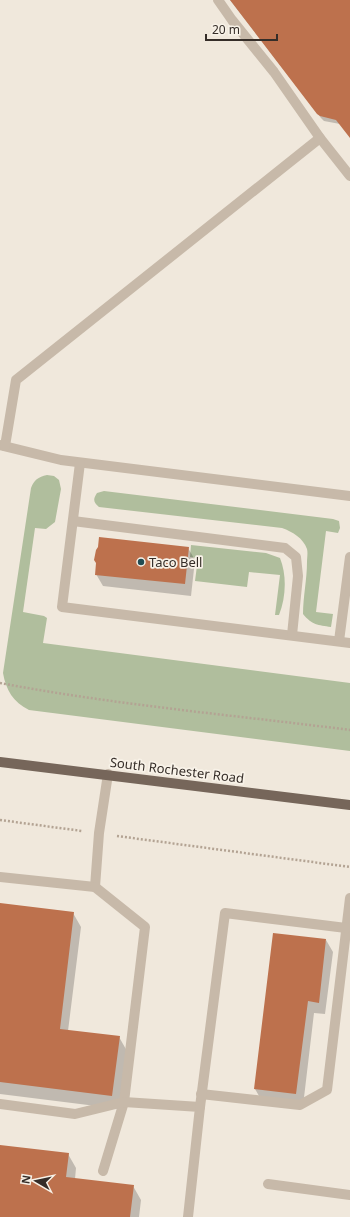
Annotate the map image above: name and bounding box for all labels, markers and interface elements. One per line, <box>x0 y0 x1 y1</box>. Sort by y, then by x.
scale bar <box>206 16 277 42</box>
text: 20 m <box>212 21 240 38</box>
place label: Taco Bell <box>149 553 202 571</box>
marker: Taco Bell <box>136 557 146 567</box>
street label: South Rochester Road <box>109 753 245 787</box>
north arrow <box>16 1161 56 1201</box>
text: N <box>18 1174 34 1185</box>

